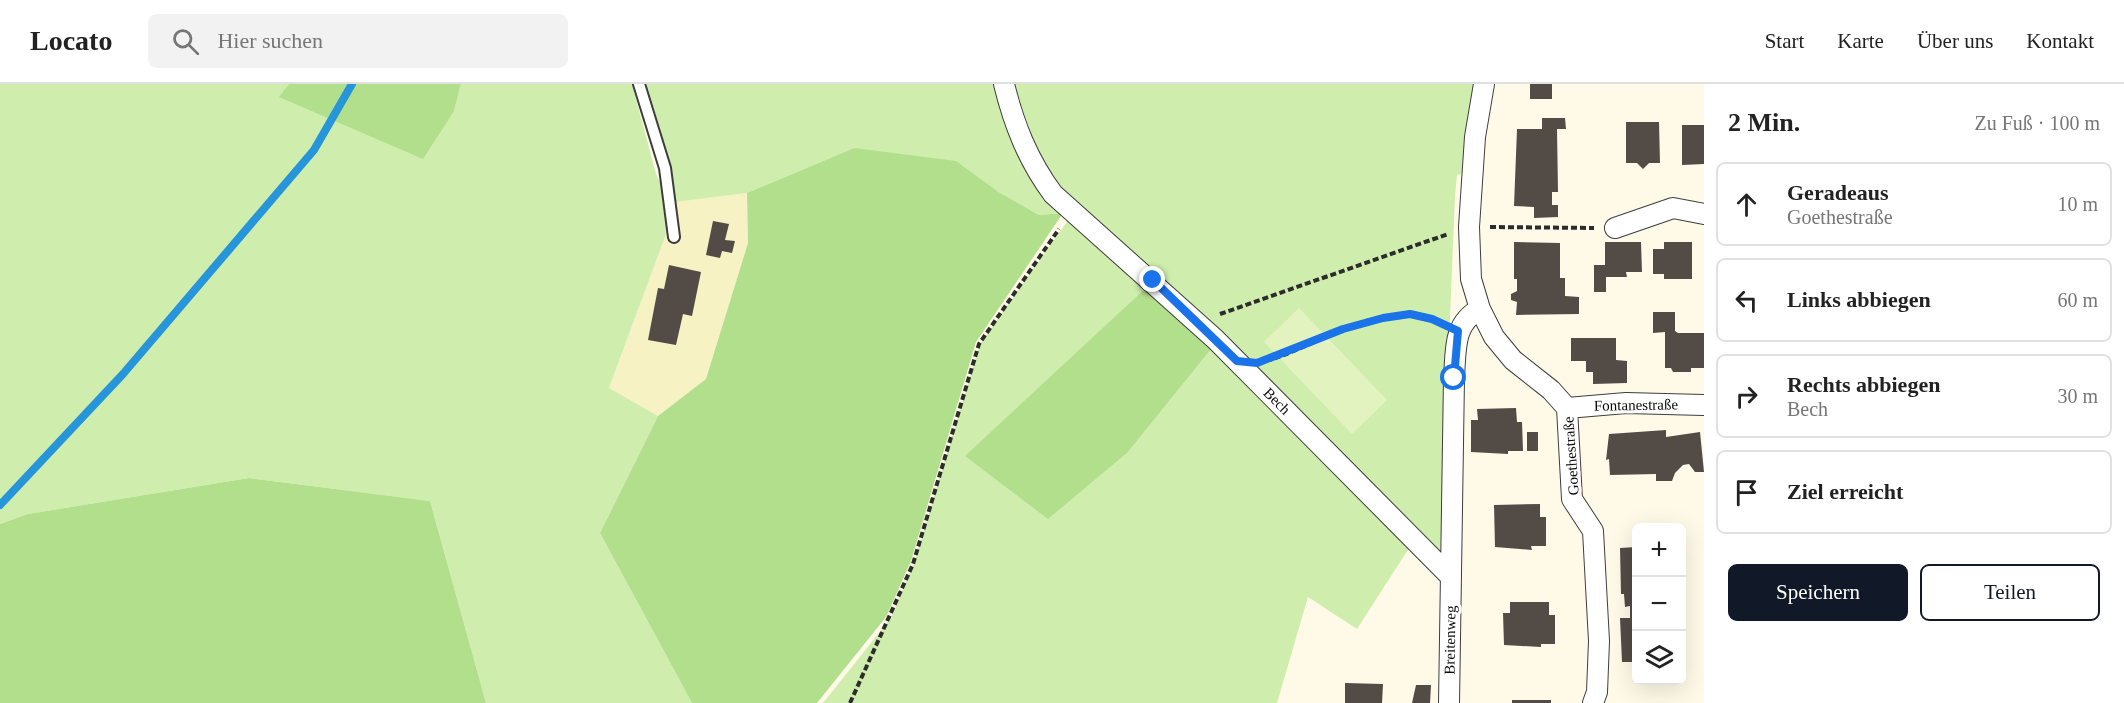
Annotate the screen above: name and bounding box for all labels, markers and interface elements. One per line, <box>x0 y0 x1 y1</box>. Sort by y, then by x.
search box <box>148 14 568 68</box>
text: Locato <box>30 25 112 56</box>
icon: search <box>169 25 202 58</box>
text: Hier suchen <box>217 28 323 53</box>
text: Start <box>1765 29 1804 53</box>
text: Karte <box>1837 29 1884 53</box>
text: Über uns <box>1917 29 1993 53</box>
text: Kontakt <box>2026 29 2094 53</box>
text: 2 Min. <box>1728 108 1800 137</box>
text: Zu Fuß · 100 m <box>1974 112 2100 134</box>
text: Geradeaus <box>1787 180 1888 205</box>
icon: ahead <box>1730 188 1763 221</box>
text: 10 m <box>2057 193 2098 215</box>
text: Goethestraße <box>1787 206 1893 228</box>
route end <box>1139 266 1165 292</box>
icon: left <box>1730 284 1763 317</box>
text: Links abbiegen <box>1787 287 1931 312</box>
text: 60 m <box>2057 289 2098 311</box>
route start <box>1440 364 1466 390</box>
text: Rechts abbiegen <box>1787 372 1940 397</box>
icon: right <box>1730 380 1763 413</box>
street label: Bech <box>1260 384 1294 418</box>
text: 30 m <box>2057 385 2098 407</box>
street label: Fontanestraße <box>1594 396 1679 414</box>
text: Bech <box>1787 398 1828 420</box>
street label: Goethestraße <box>1560 416 1582 496</box>
icon: arrive <box>1730 476 1763 509</box>
text: Ziel erreicht <box>1787 479 1903 504</box>
map controls <box>1632 523 1686 685</box>
button: + <box>1632 523 1686 577</box>
button: Speichern <box>1728 564 1908 621</box>
button: Teilen <box>1920 564 2100 621</box>
button: − <box>1632 577 1686 631</box>
street label: Breitenweg <box>1441 605 1459 675</box>
button: layers <box>1632 631 1686 685</box>

